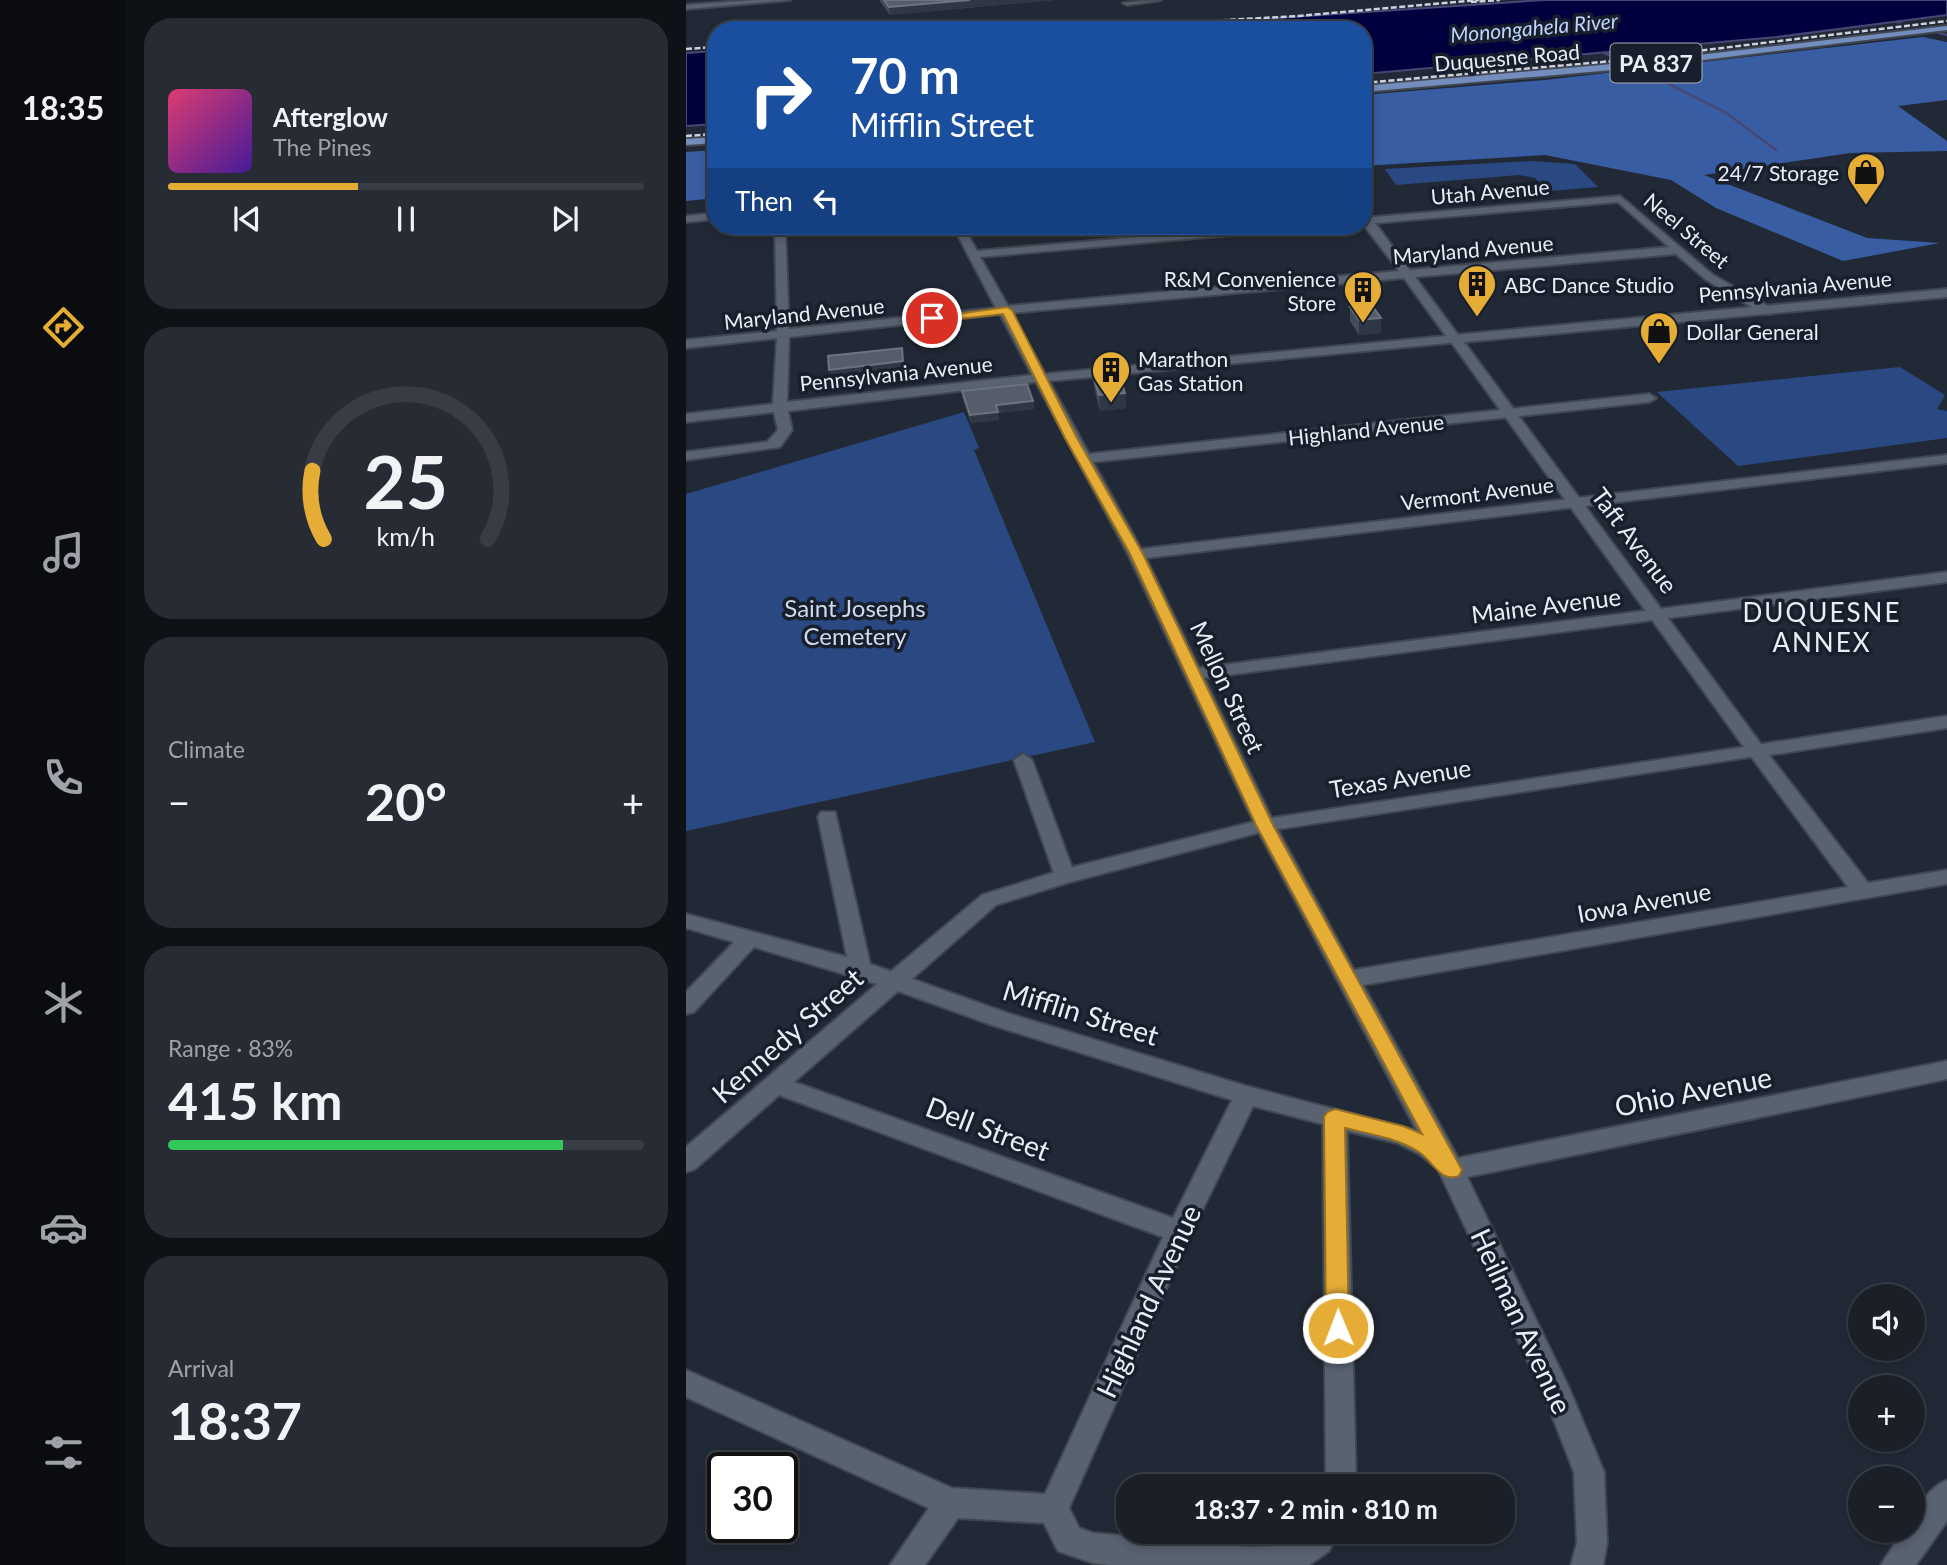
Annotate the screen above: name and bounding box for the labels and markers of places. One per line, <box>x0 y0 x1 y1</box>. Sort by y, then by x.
shop icon: 24/7 Storage <box>1845 151 1887 206</box>
place label: 24/7 Storage <box>1718 160 1839 185</box>
building icon: ABC Dance Studio <box>1456 263 1498 318</box>
place label: R&M Convenience Store <box>1164 266 1336 315</box>
building icon: R&M Convenience Store <box>1342 269 1384 324</box>
place label: ABC Dance Studio <box>1504 272 1674 297</box>
pin <box>902 288 962 348</box>
shop icon: Dollar General <box>1638 310 1680 365</box>
place label: Dollar General <box>1686 319 1819 344</box>
place label: Marathon Gas Station <box>1138 346 1244 395</box>
building icon: Marathon Gas Station <box>1090 349 1132 404</box>

